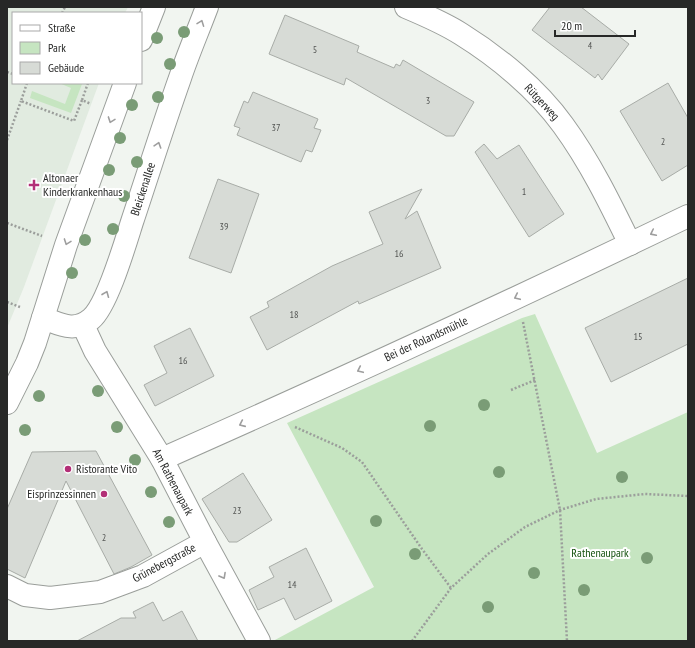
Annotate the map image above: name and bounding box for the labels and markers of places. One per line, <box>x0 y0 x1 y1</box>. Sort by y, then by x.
place label: Altonaer Kinderkrankenhaus <box>43 170 122 199</box>
marker: Altonaer Kinderkrankenhaus <box>28 179 40 191</box>
place label: Ristorante Vito <box>76 461 137 476</box>
marker: Ristorante Vito <box>63 464 73 474</box>
place label: Eisprinzessinnen <box>27 486 96 501</box>
marker: Eisprinzessinnen <box>99 489 109 499</box>

